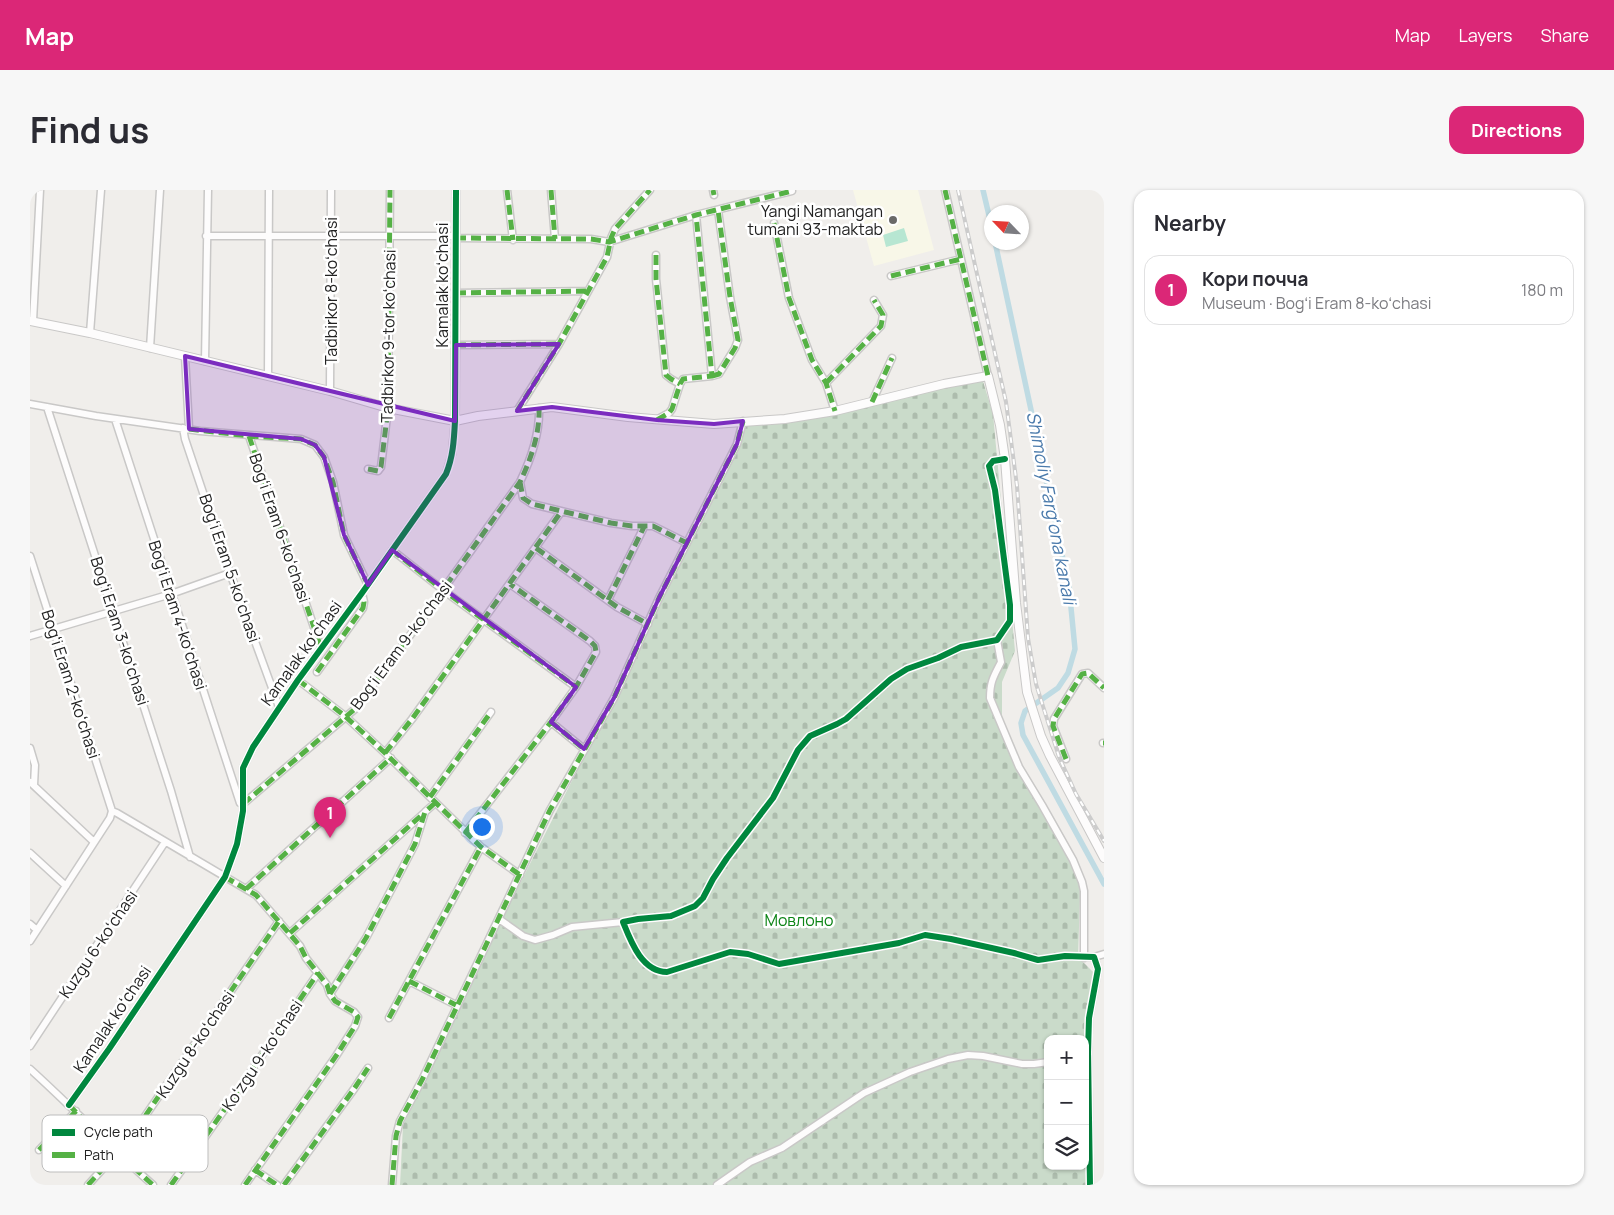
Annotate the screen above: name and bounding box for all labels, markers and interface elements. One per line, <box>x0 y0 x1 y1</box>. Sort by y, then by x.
text: Map <box>25 19 74 52</box>
text: Map <box>1395 23 1430 47</box>
text: Layers <box>1458 23 1512 47</box>
text: Share <box>1540 23 1589 47</box>
text: Find us <box>30 106 149 154</box>
button: Directions <box>1449 106 1584 154</box>
place label: Yangi Namangan tumani 93-maktab <box>748 200 883 240</box>
north arrow <box>984 205 1029 250</box>
text: Nearby <box>1154 209 1226 237</box>
marker: Yangi Namangan tumani 93-maktab <box>887 214 899 226</box>
street label: Tadbirkor 8-koʻchasi <box>320 217 342 365</box>
street label: Kamalak koʻchasi <box>431 223 453 347</box>
street label: Tadbirkor 9-tor koʻchasi <box>375 249 401 423</box>
text: Кори почча <box>1202 266 1308 292</box>
text: 1 <box>1167 279 1175 301</box>
text: 180 m <box>1521 279 1563 301</box>
text: Museum · Bogʻi Eram 8-koʻchasi <box>1202 292 1431 314</box>
water label: Shimoliy Fargʻona kanali <box>1022 409 1083 609</box>
street label: Bogʻi Eram 6-koʻchasi <box>244 451 316 605</box>
street label: Bogʻi Eram 5-koʻchasi <box>194 491 266 645</box>
street label: Bogʻi Eram 4-koʻchasi <box>143 538 213 692</box>
street label: Bogʻi Eram 3-koʻchasi <box>86 554 154 708</box>
street label: Bogʻi Eram 9-koʻchasi <box>345 576 457 714</box>
street label: Kamalak koʻchasi <box>255 596 347 710</box>
street label: Bogʻi Eram 2-koʻchasi <box>37 607 105 761</box>
pin: 1 <box>314 797 346 838</box>
your location <box>469 814 495 840</box>
street label: Kuzgu 6-koʻchasi <box>54 886 142 1002</box>
park label: Мовлоно <box>764 909 834 931</box>
street label: Kamalak koʻchasi <box>68 961 156 1077</box>
street label: Kuzgu 8-koʻchasi <box>151 986 239 1102</box>
street label: Koʻzgu 9-koʻchasi <box>217 995 307 1115</box>
map controls <box>1044 1035 1089 1170</box>
button: + <box>1044 1035 1089 1080</box>
button: − <box>1044 1080 1089 1125</box>
legend <box>42 1115 208 1172</box>
text: Cycle path <box>84 1122 153 1141</box>
button: layers <box>1044 1125 1089 1170</box>
text: Path <box>84 1145 114 1164</box>

